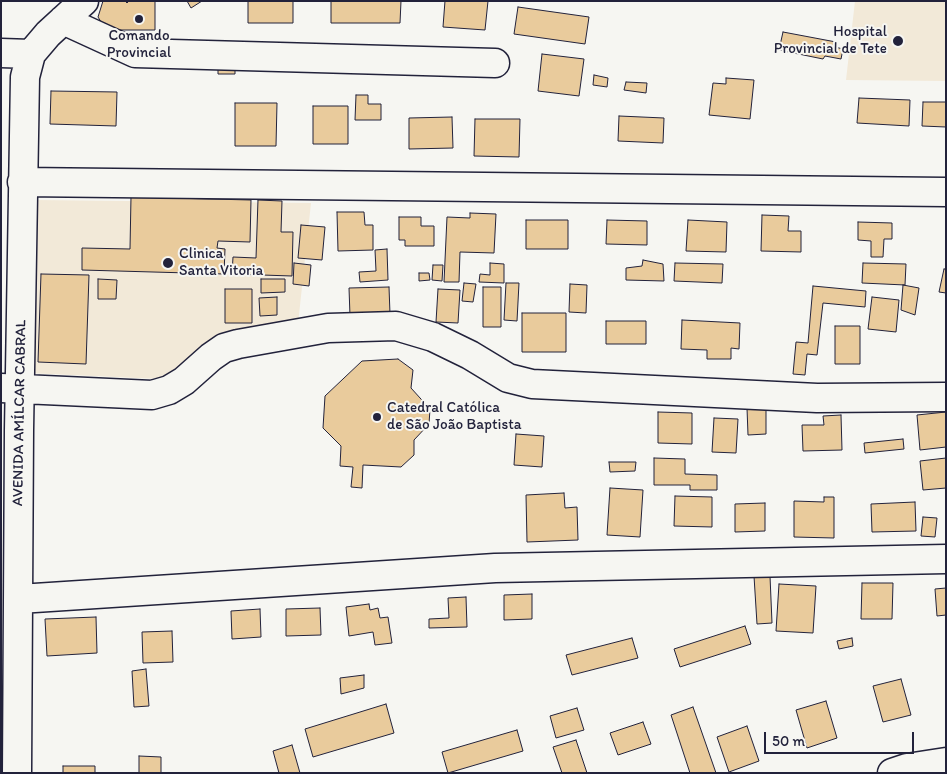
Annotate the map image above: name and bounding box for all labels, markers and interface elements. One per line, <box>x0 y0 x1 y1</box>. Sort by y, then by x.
marker: Comando Provincial <box>133 13 145 25</box>
place label: Hospital Provincial de Tete <box>774 23 887 58</box>
place label: Comando Provincial <box>107 27 171 62</box>
marker: Hospital Provincial de Tete <box>891 34 905 48</box>
place label: Clinica Santa Vitoria <box>179 245 263 280</box>
marker: Clinica Santa Vitoria <box>161 256 175 270</box>
street label: AVENIDA AMÍLCAR CABRAL <box>9 320 31 506</box>
place label: Catedral Católica de São João Baptista <box>387 399 522 434</box>
marker: Catedral Católica de São João Baptista <box>371 411 383 423</box>
scale bar <box>767 722 917 754</box>
text: 50 m <box>772 732 805 750</box>

